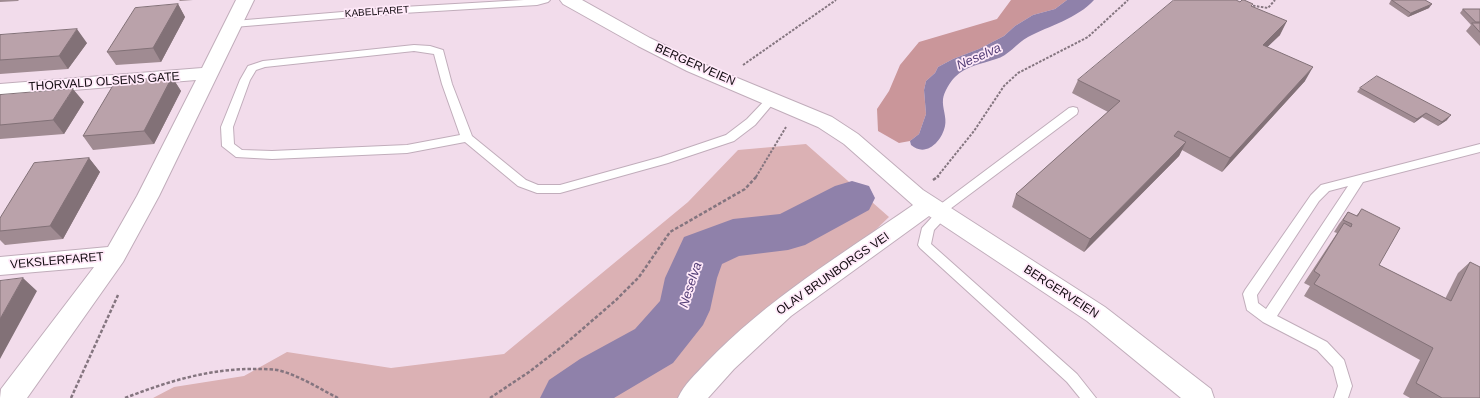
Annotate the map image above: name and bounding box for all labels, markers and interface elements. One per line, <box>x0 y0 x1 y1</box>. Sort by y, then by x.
street label: KABELFARET <box>344 4 410 20</box>
water label: Neselva <box>954 40 1004 74</box>
street label: BERGERVEIEN <box>653 41 737 89</box>
street label: THORVALD OLSENS GATE <box>28 70 180 94</box>
street label: OLAV BRUNBORGS VEI <box>774 230 892 318</box>
street label: VEKSLERFARET <box>10 250 104 272</box>
water label: Neselva <box>676 260 706 310</box>
street label: BERGERVEIEN <box>1021 262 1101 322</box>

